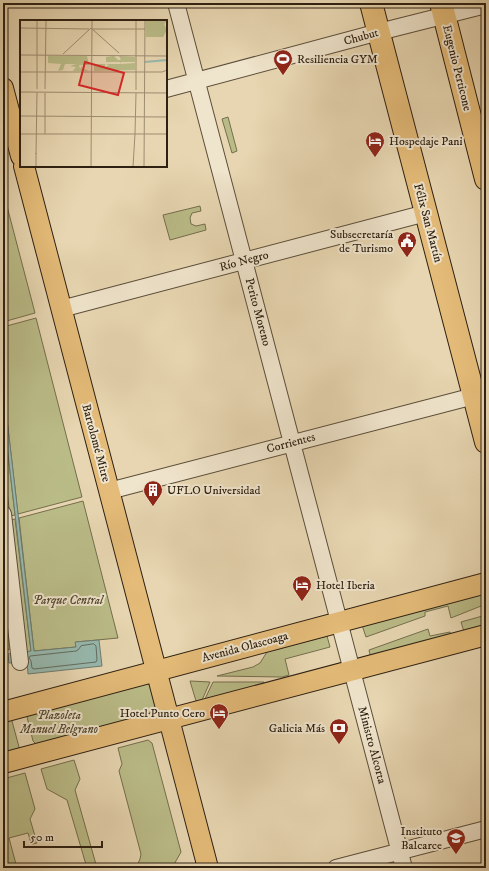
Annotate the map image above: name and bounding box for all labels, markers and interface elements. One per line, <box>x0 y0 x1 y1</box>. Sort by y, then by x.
inset map <box>20 20 167 167</box>
street label: Eugenio Perticone <box>439 23 475 113</box>
street label: Chubut <box>342 25 380 49</box>
sports icon: Resiliencia GYM <box>272 48 294 76</box>
place label: Resiliencia GYM <box>297 52 378 67</box>
hotel icon: Hospedaje Pani <box>364 130 386 158</box>
place label: Hospedaje Pani <box>389 134 463 149</box>
street label: Félix San Martín <box>410 182 446 265</box>
place label: Subsecretaría de Turismo <box>330 227 394 256</box>
public building icon: Subsecretaría de Turismo <box>396 230 418 258</box>
street label: Río Negro <box>218 247 270 275</box>
street label: Perito Moreno <box>242 276 274 348</box>
street label: Bartolomé Mitre <box>78 402 114 484</box>
street label: Corrientes <box>265 429 317 457</box>
building icon: UFLO Universidad <box>142 479 164 507</box>
place label: UFLO Universidad <box>167 483 261 498</box>
hotel icon: Hotel Iberia <box>291 574 313 602</box>
place label: Hotel Iberia <box>316 578 376 593</box>
park label: Parque Central <box>33 593 105 608</box>
street label: Avenida Olascoaga <box>200 628 291 666</box>
hotel icon: Hotel Punto Cero <box>208 702 230 730</box>
street label: Ministro Alcorta <box>354 705 390 786</box>
place label: Hotel Punto Cero <box>120 706 205 721</box>
park label: Plazoleta Manuel Belgrano <box>19 708 99 737</box>
bank icon: Galicia Más <box>328 717 350 745</box>
place label: Galicia Más <box>269 721 325 736</box>
scale bar <box>24 823 102 849</box>
place label: Instituto Balcarce <box>401 824 442 853</box>
school or university icon: Instituto Balcarce <box>445 827 467 855</box>
text: 50 m <box>30 830 54 845</box>

